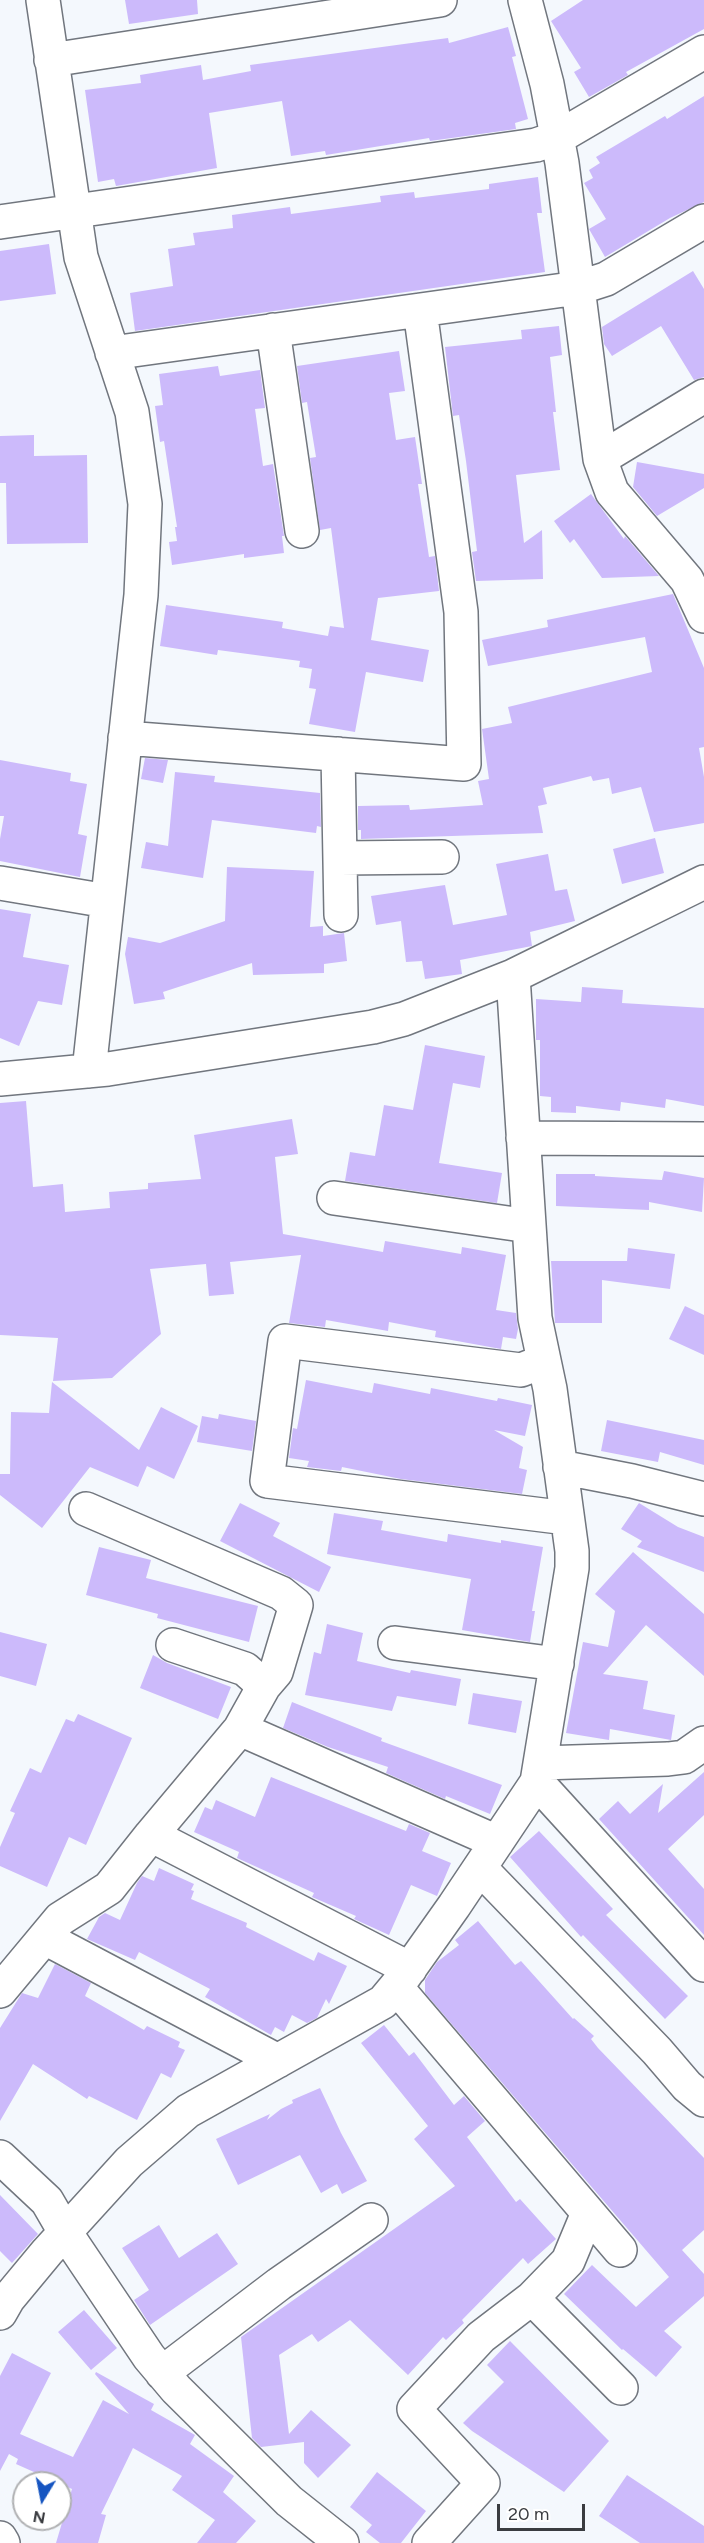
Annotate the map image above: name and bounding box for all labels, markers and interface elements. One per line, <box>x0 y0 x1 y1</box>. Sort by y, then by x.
north arrow <box>12 2471 72 2531</box>
scale bar <box>500 2492 588 2530</box>
text: 20 m <box>508 2503 549 2525</box>
text: N <box>31 2507 47 2528</box>

